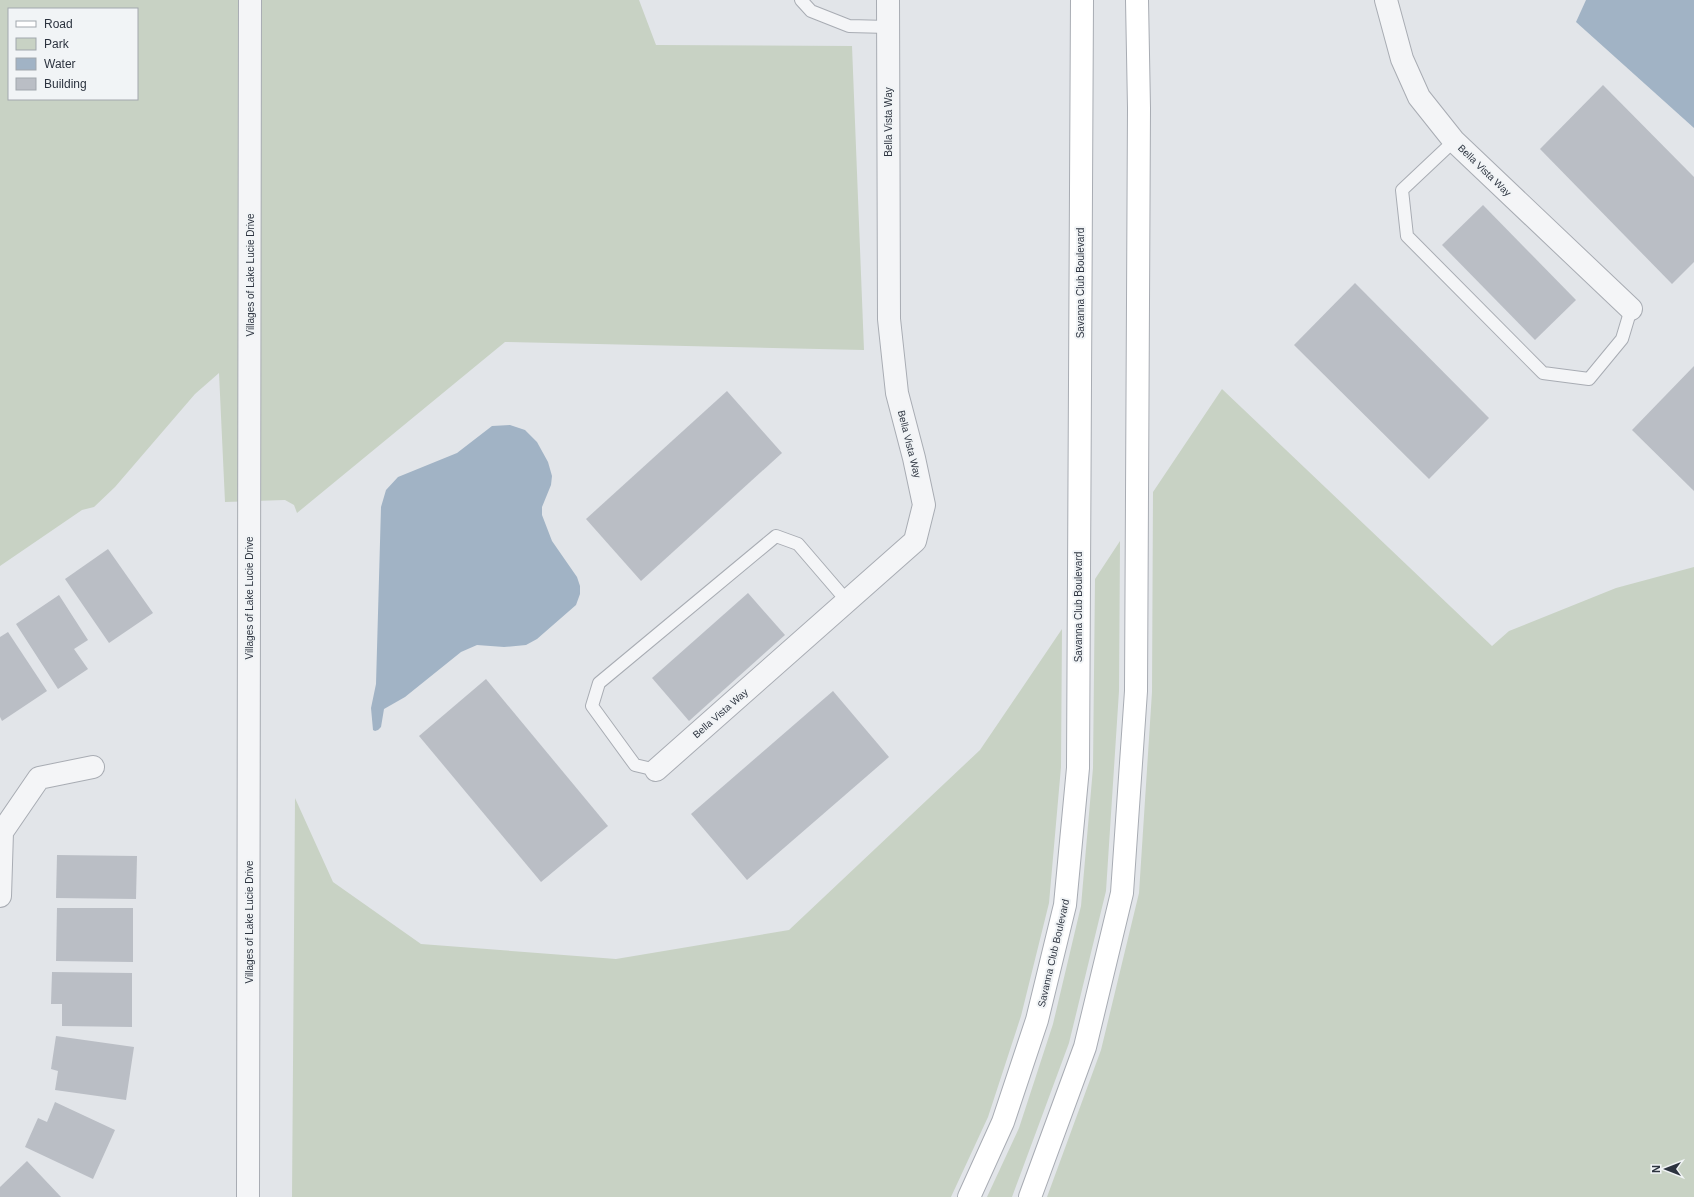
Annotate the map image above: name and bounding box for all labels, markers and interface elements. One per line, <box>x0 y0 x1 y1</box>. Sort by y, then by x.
legend <box>8 8 138 100</box>
text: Road <box>44 17 73 31</box>
text: Park <box>44 37 70 51</box>
text: Water <box>44 57 76 71</box>
text: Building <box>44 77 87 91</box>
street label: Bella Vista Way <box>883 87 894 157</box>
street label: Bella Vista Way <box>1456 142 1513 198</box>
street label: Villages of Lake Lucie Drive <box>245 213 256 337</box>
street label: Savanna Club Boulevard <box>1075 228 1086 338</box>
street label: Bella Vista Way <box>896 409 923 479</box>
street label: Villages of Lake Lucie Drive <box>244 536 255 660</box>
street label: Savanna Club Boulevard <box>1073 552 1084 662</box>
street label: Bella Vista Way <box>690 686 750 740</box>
street label: Villages of Lake Lucie Drive <box>244 860 255 984</box>
street label: Savanna Club Boulevard <box>1036 898 1071 1008</box>
north arrow <box>1646 1149 1686 1189</box>
text: N <box>1650 1165 1662 1173</box>

